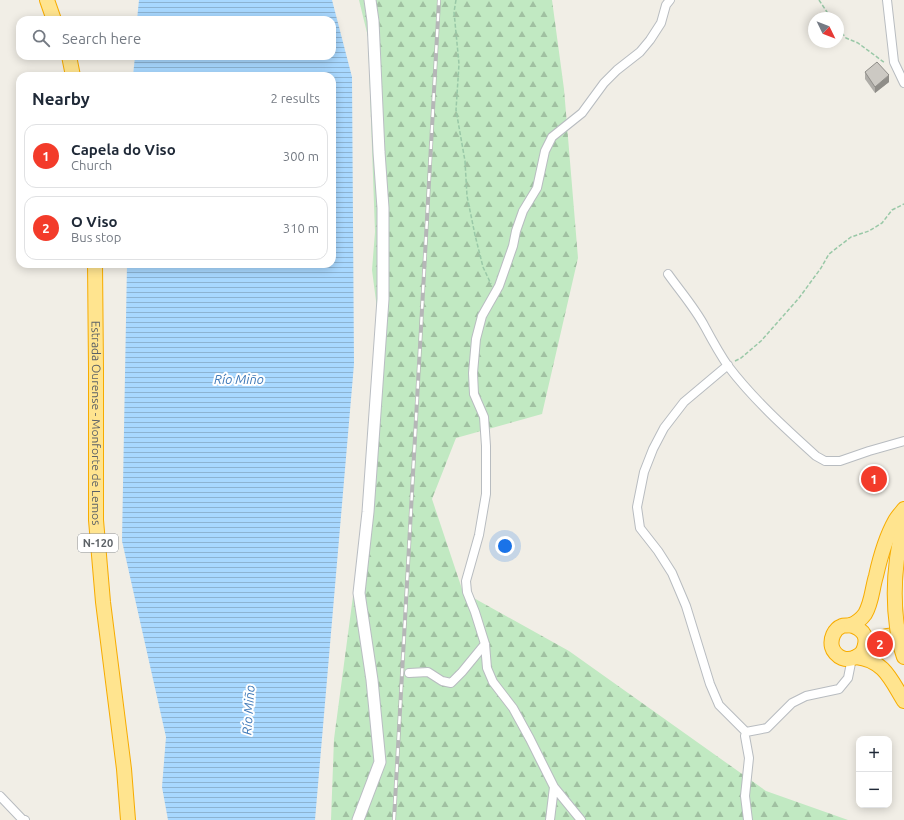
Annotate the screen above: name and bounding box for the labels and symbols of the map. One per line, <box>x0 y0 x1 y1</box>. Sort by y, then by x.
north arrow <box>808 12 844 48</box>
street label: Estrada Ourense - Monforte de Lemos <box>90 321 103 526</box>
water label: Río Miño <box>214 372 264 386</box>
pin: 1 <box>861 464 887 494</box>
road number: N-120 <box>78 534 118 552</box>
your location <box>495 536 515 556</box>
pin: 2 <box>867 629 893 659</box>
water label: Río Miño <box>239 685 257 735</box>

